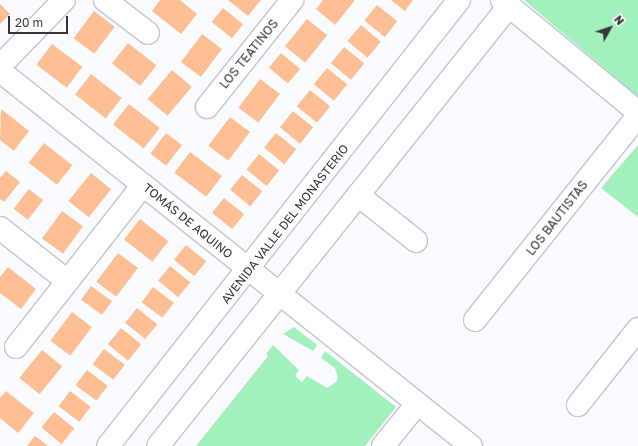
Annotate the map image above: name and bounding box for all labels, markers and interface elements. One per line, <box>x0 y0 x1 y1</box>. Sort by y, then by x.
scale bar <box>10 8 70 34</box>
north arrow <box>590 8 630 48</box>
text: N <box>612 13 627 27</box>
text: 20 m <box>15 15 43 30</box>
street label: LOS TEATINOS <box>217 17 281 91</box>
street label: AVENIDA VALLE DEL MONASTERIO <box>218 141 352 307</box>
street label: LOS BAUTISTAS <box>523 178 591 258</box>
street label: TOMÁS DE AQUINO <box>140 180 236 262</box>

